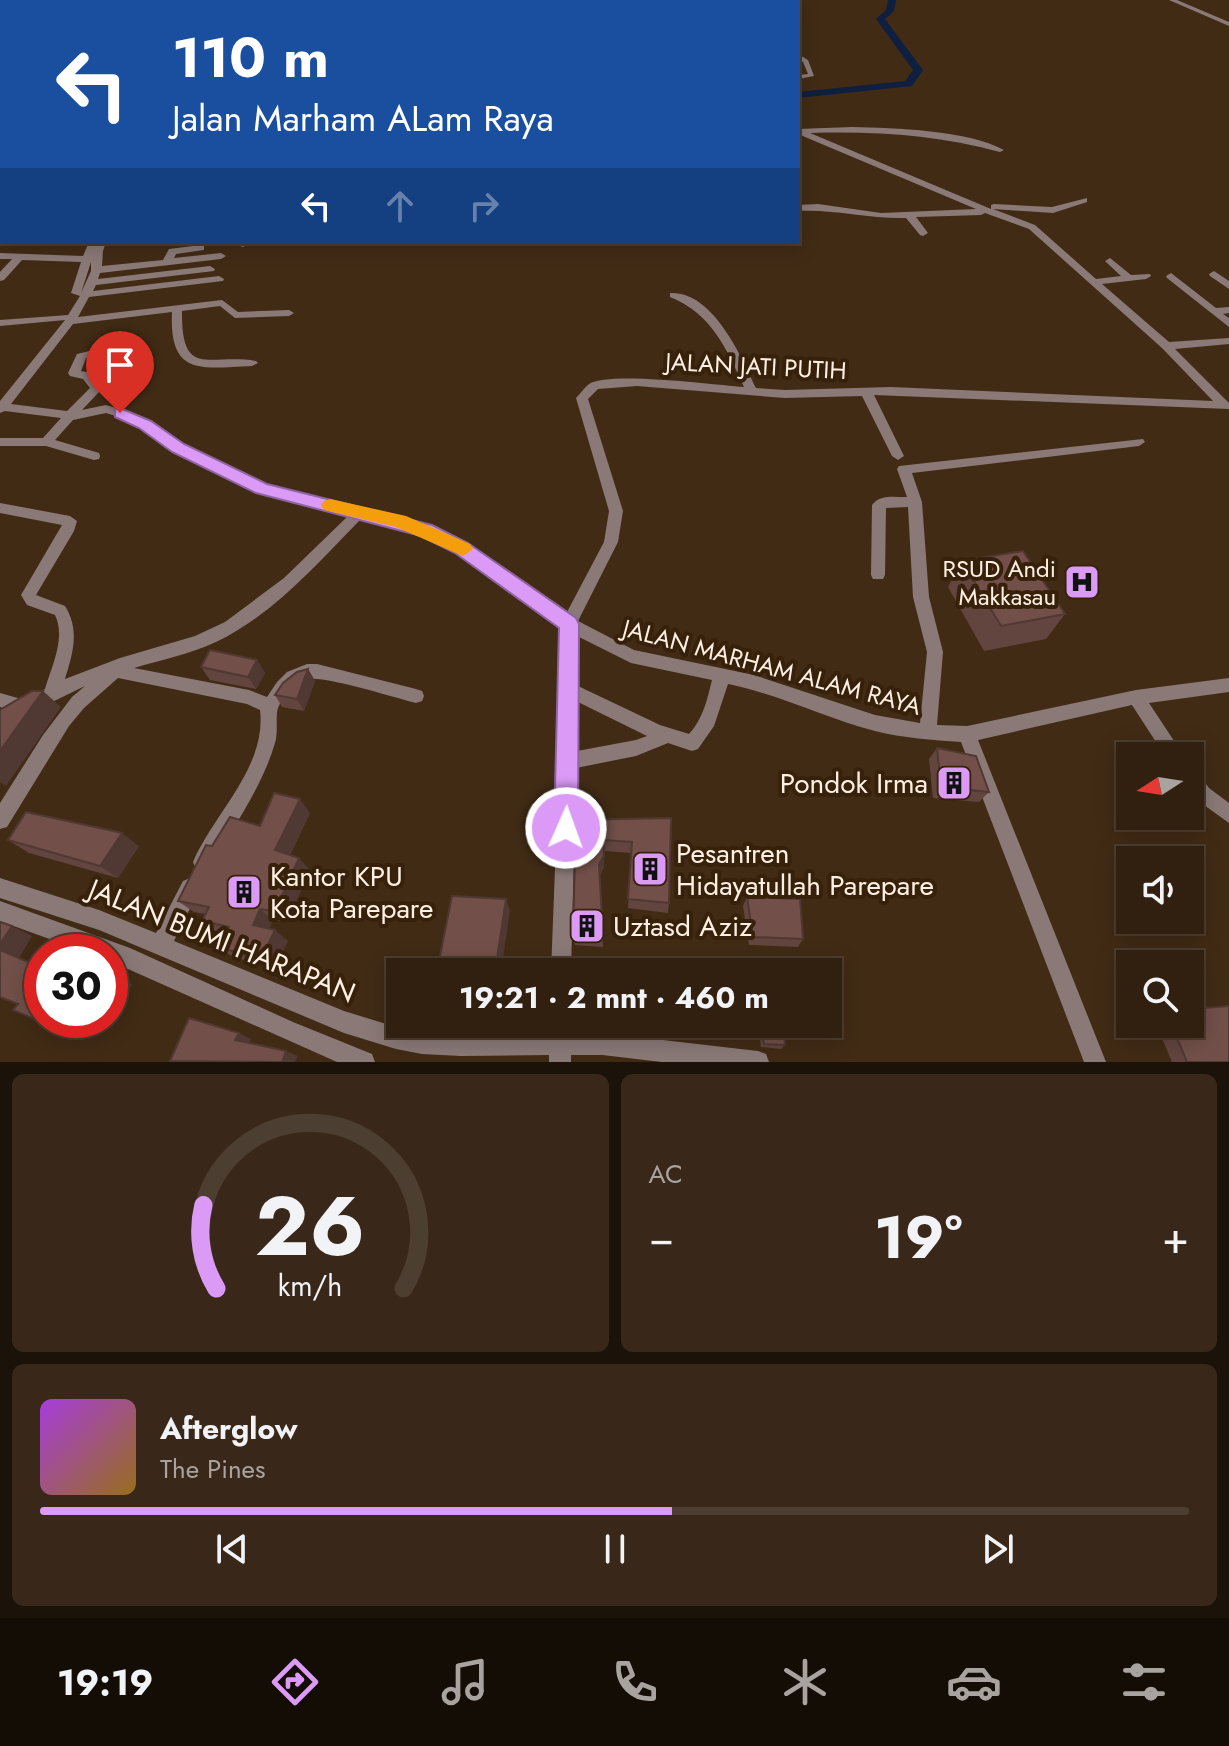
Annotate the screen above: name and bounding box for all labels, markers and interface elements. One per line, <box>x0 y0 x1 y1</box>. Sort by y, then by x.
text: 110 m <box>172 17 329 98</box>
icon: left <box>40 32 144 136</box>
text: Jalan Marham ALam Raya <box>172 92 554 144</box>
icon: left <box>294 184 338 228</box>
icon: ahead <box>378 184 422 228</box>
icon: right <box>462 184 506 228</box>
pin <box>86 331 154 413</box>
icon: arrive <box>98 343 142 387</box>
street label: JALAN JATI PUTIH <box>662 344 847 388</box>
place label: RSUD Andi Makkasau <box>943 551 1056 614</box>
hospital icon: RSUD Andi Makkasau <box>1063 563 1101 601</box>
street label: JALAN MARHAM ALAM RAYA <box>616 610 925 724</box>
north arrow <box>1116 742 1204 830</box>
map controls <box>1116 742 1204 1038</box>
place label: Pondok Irma <box>780 763 928 804</box>
building icon: Pondok Irma <box>935 764 973 802</box>
position arrow <box>524 786 608 870</box>
place label: Pesantren Hidayatullah Parepare <box>676 833 934 906</box>
button: sound <box>1116 846 1204 934</box>
building icon: Pesantren Hidayatullah Parepare <box>631 850 669 888</box>
place label: Kantor KPU Kota Parepare <box>270 856 433 929</box>
street label: JALAN BUMI HARAPAN <box>79 867 362 1013</box>
building icon: Kantor KPU Kota Parepare <box>225 873 263 911</box>
place label: Uztasd Aziz <box>613 906 752 947</box>
building icon: Uztasd Aziz <box>568 907 606 945</box>
speed limit sign: 30 <box>24 934 128 1038</box>
button: search <box>1116 950 1204 1038</box>
text: 19:21 · 2 mnt · 460 m <box>459 976 769 1019</box>
text: AC <box>649 1155 683 1193</box>
text: 26 <box>255 1166 365 1286</box>
text: 19° <box>874 1194 962 1281</box>
text: − <box>649 1206 674 1270</box>
text: + <box>1162 1206 1189 1270</box>
text: km/h <box>278 1265 343 1307</box>
text: Afterglow <box>160 1407 297 1450</box>
text: The Pines <box>160 1450 265 1488</box>
icon: previous <box>210 1527 254 1571</box>
icon: pause <box>593 1527 637 1571</box>
icon: next <box>976 1527 1020 1571</box>
icon: directions <box>267 1654 323 1710</box>
icon: music <box>437 1654 493 1710</box>
icon: phone <box>607 1654 663 1710</box>
icon: climate <box>777 1654 833 1710</box>
icon: car <box>946 1654 1002 1710</box>
icon: filters <box>1116 1654 1172 1710</box>
text: 19:19 <box>57 1656 153 1708</box>

